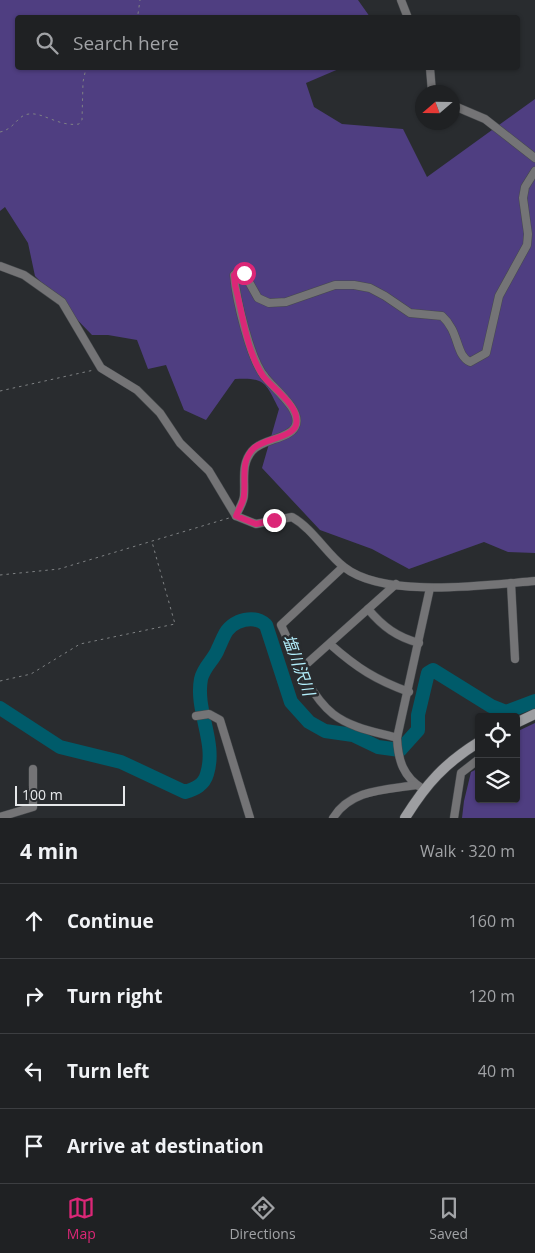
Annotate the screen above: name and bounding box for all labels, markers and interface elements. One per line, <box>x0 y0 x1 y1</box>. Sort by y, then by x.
search box <box>15 15 520 70</box>
icon: search <box>33 29 61 57</box>
text: Search here <box>73 30 179 56</box>
north arrow <box>415 85 460 130</box>
route start <box>233 262 256 285</box>
route end <box>263 509 286 532</box>
water label: 塩川沢川 <box>278 631 321 701</box>
map controls <box>475 713 520 803</box>
button: locate <box>475 713 520 758</box>
button: layers <box>475 758 520 803</box>
scale bar <box>15 783 125 806</box>
text: 100 m <box>22 785 63 804</box>
text: 4 min <box>20 837 78 865</box>
text: Walk · 320 m <box>420 840 515 862</box>
icon: ahead <box>20 907 48 935</box>
text: Continue <box>67 908 154 934</box>
text: 160 m <box>469 910 515 932</box>
icon: right <box>20 982 48 1010</box>
text: Turn right <box>67 983 162 1009</box>
text: 120 m <box>469 985 515 1007</box>
icon: left <box>20 1057 48 1085</box>
text: Turn left <box>67 1058 149 1084</box>
text: 40 m <box>478 1060 515 1082</box>
icon: arrive <box>20 1132 48 1160</box>
text: Arrive at destination <box>67 1133 264 1159</box>
tab: Map <box>67 1194 96 1243</box>
tab: Directions <box>229 1194 296 1243</box>
tab: Saved <box>429 1194 468 1243</box>

